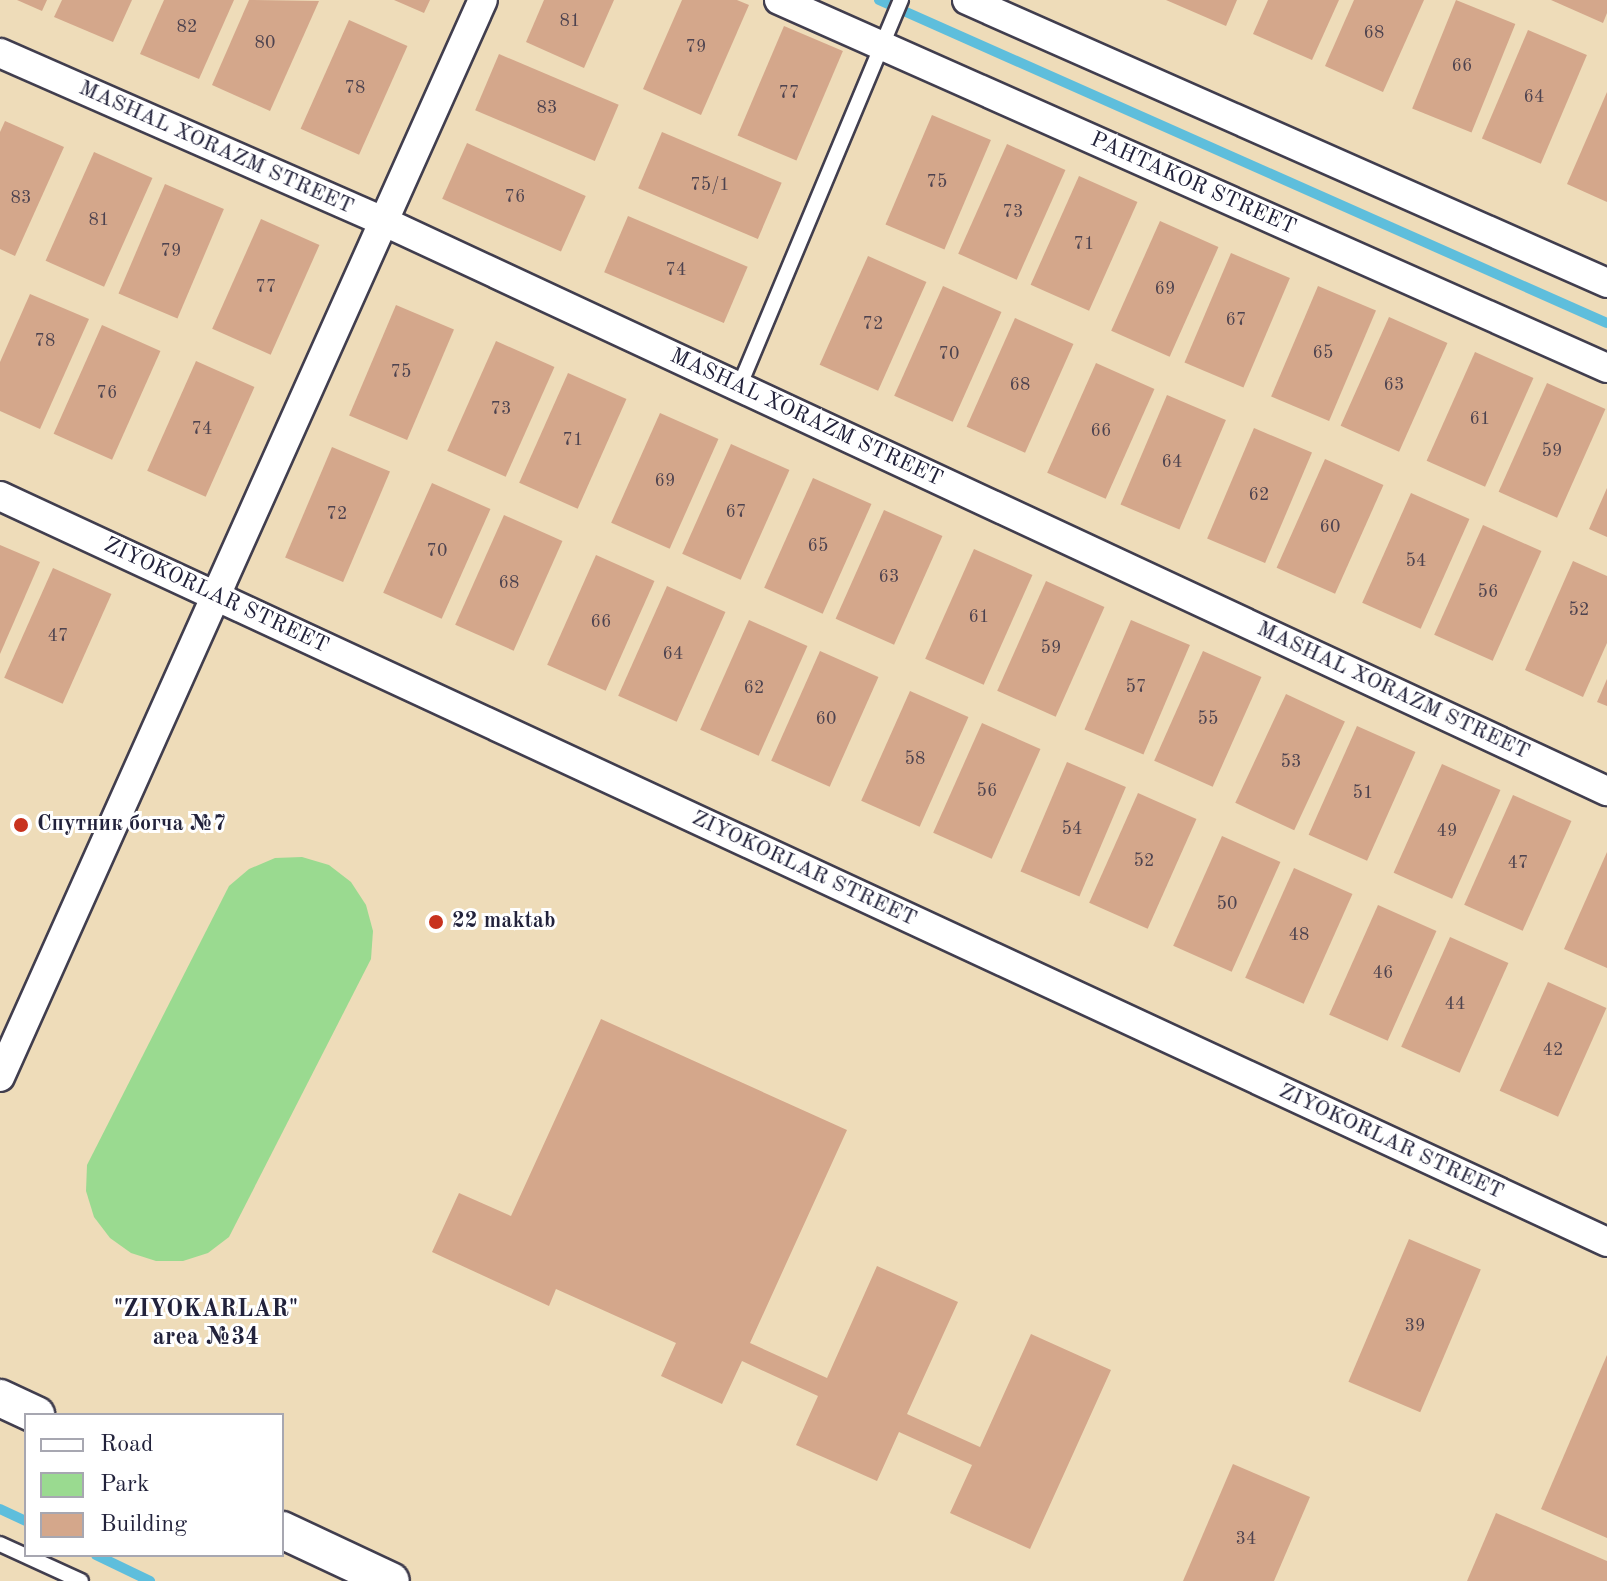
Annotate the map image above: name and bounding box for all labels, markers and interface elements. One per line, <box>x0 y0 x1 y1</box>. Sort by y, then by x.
house number: 81 <box>560 10 580 32</box>
house number: 82 <box>177 16 197 38</box>
house number: 68 <box>1364 22 1384 44</box>
house number: 80 <box>255 32 275 54</box>
house number: 79 <box>686 36 706 58</box>
house number: 66 <box>1452 55 1472 77</box>
street label: MASHAL XORAZM STREET <box>75 75 357 221</box>
house number: 78 <box>345 77 365 99</box>
house number: 77 <box>779 82 799 104</box>
house number: 64 <box>1524 86 1544 108</box>
house number: 83 <box>537 97 557 119</box>
street label: PAHTAKOR STREET <box>1086 127 1300 241</box>
house number: 75 <box>927 171 947 193</box>
house number: 75/1 <box>690 174 730 196</box>
house number: 76 <box>505 186 525 208</box>
house number: 83 <box>11 187 31 209</box>
house number: 73 <box>1003 201 1023 223</box>
house number: 81 <box>89 209 109 231</box>
house number: 71 <box>1074 233 1094 255</box>
house number: 79 <box>161 240 181 262</box>
house number: 74 <box>666 259 686 281</box>
house number: 77 <box>256 276 276 298</box>
house number: 69 <box>1155 278 1175 300</box>
house number: 67 <box>1226 309 1246 331</box>
house number: 72 <box>863 313 883 335</box>
house number: 78 <box>35 330 55 352</box>
house number: 65 <box>1313 342 1333 364</box>
street label: MASHAL XORAZM STREET <box>665 343 947 493</box>
house number: 70 <box>939 343 959 365</box>
house number: 75 <box>391 361 411 383</box>
house number: 68 <box>1010 374 1030 396</box>
house number: 63 <box>1384 374 1404 396</box>
house number: 76 <box>97 382 117 404</box>
house number: 73 <box>491 398 511 420</box>
house number: 61 <box>1470 408 1490 430</box>
house number: 74 <box>192 418 212 440</box>
house number: 66 <box>1091 420 1111 442</box>
house number: 71 <box>563 429 583 451</box>
house number: 59 <box>1542 440 1562 462</box>
house number: 64 <box>1162 451 1182 473</box>
house number: 69 <box>655 470 675 492</box>
house number: 62 <box>1249 484 1269 506</box>
house number: 67 <box>726 501 746 523</box>
house number: 72 <box>327 503 347 525</box>
house number: 60 <box>1320 516 1340 538</box>
street label: ZIYOKORLAR STREET <box>99 532 333 660</box>
house number: 65 <box>808 535 828 557</box>
house number: 70 <box>427 540 447 562</box>
house number: 54 <box>1406 550 1426 572</box>
house number: 63 <box>879 566 899 588</box>
house number: 68 <box>499 572 519 594</box>
house number: 56 <box>1478 581 1498 603</box>
house number: 52 <box>1569 599 1589 621</box>
house number: 61 <box>969 606 989 628</box>
house number: 66 <box>591 611 611 633</box>
street label: MASHAL XORAZM STREET <box>1252 616 1534 766</box>
house number: 47 <box>48 625 68 647</box>
house number: 59 <box>1041 637 1061 659</box>
house number: 64 <box>663 643 683 665</box>
house number: 57 <box>1126 676 1146 698</box>
house number: 62 <box>744 677 764 699</box>
house number: 60 <box>816 708 836 730</box>
house number: 55 <box>1198 708 1218 730</box>
house number: 58 <box>905 748 925 770</box>
house number: 53 <box>1281 751 1301 773</box>
house number: 56 <box>977 780 997 802</box>
house number: 51 <box>1353 782 1373 804</box>
street label: ZIYOKORLAR STREET <box>687 805 921 933</box>
place label: Спутник богча №7 <box>37 812 226 838</box>
marker: Спутник богча №7 <box>12 816 30 834</box>
house number: 54 <box>1062 818 1082 840</box>
house number: 49 <box>1437 820 1457 842</box>
house number: 52 <box>1134 850 1154 872</box>
house number: 47 <box>1508 852 1528 874</box>
house number: 50 <box>1217 893 1237 915</box>
place label: 22 maktab <box>452 909 556 935</box>
marker: 22 maktab <box>427 913 445 931</box>
house number: 48 <box>1289 924 1309 946</box>
house number: 46 <box>1373 962 1393 984</box>
house number: 44 <box>1445 993 1465 1015</box>
house number: 42 <box>1543 1039 1563 1061</box>
street label: ZIYOKORLAR STREET <box>1274 1078 1508 1206</box>
district label: "ZIYOKARLAR" area №34 <box>114 1297 298 1353</box>
house number: 39 <box>1405 1315 1425 1337</box>
legend <box>24 1413 284 1557</box>
text: Road <box>100 1433 153 1457</box>
text: Park <box>100 1473 149 1497</box>
text: Building <box>100 1513 187 1537</box>
house number: 34 <box>1236 1528 1256 1550</box>

